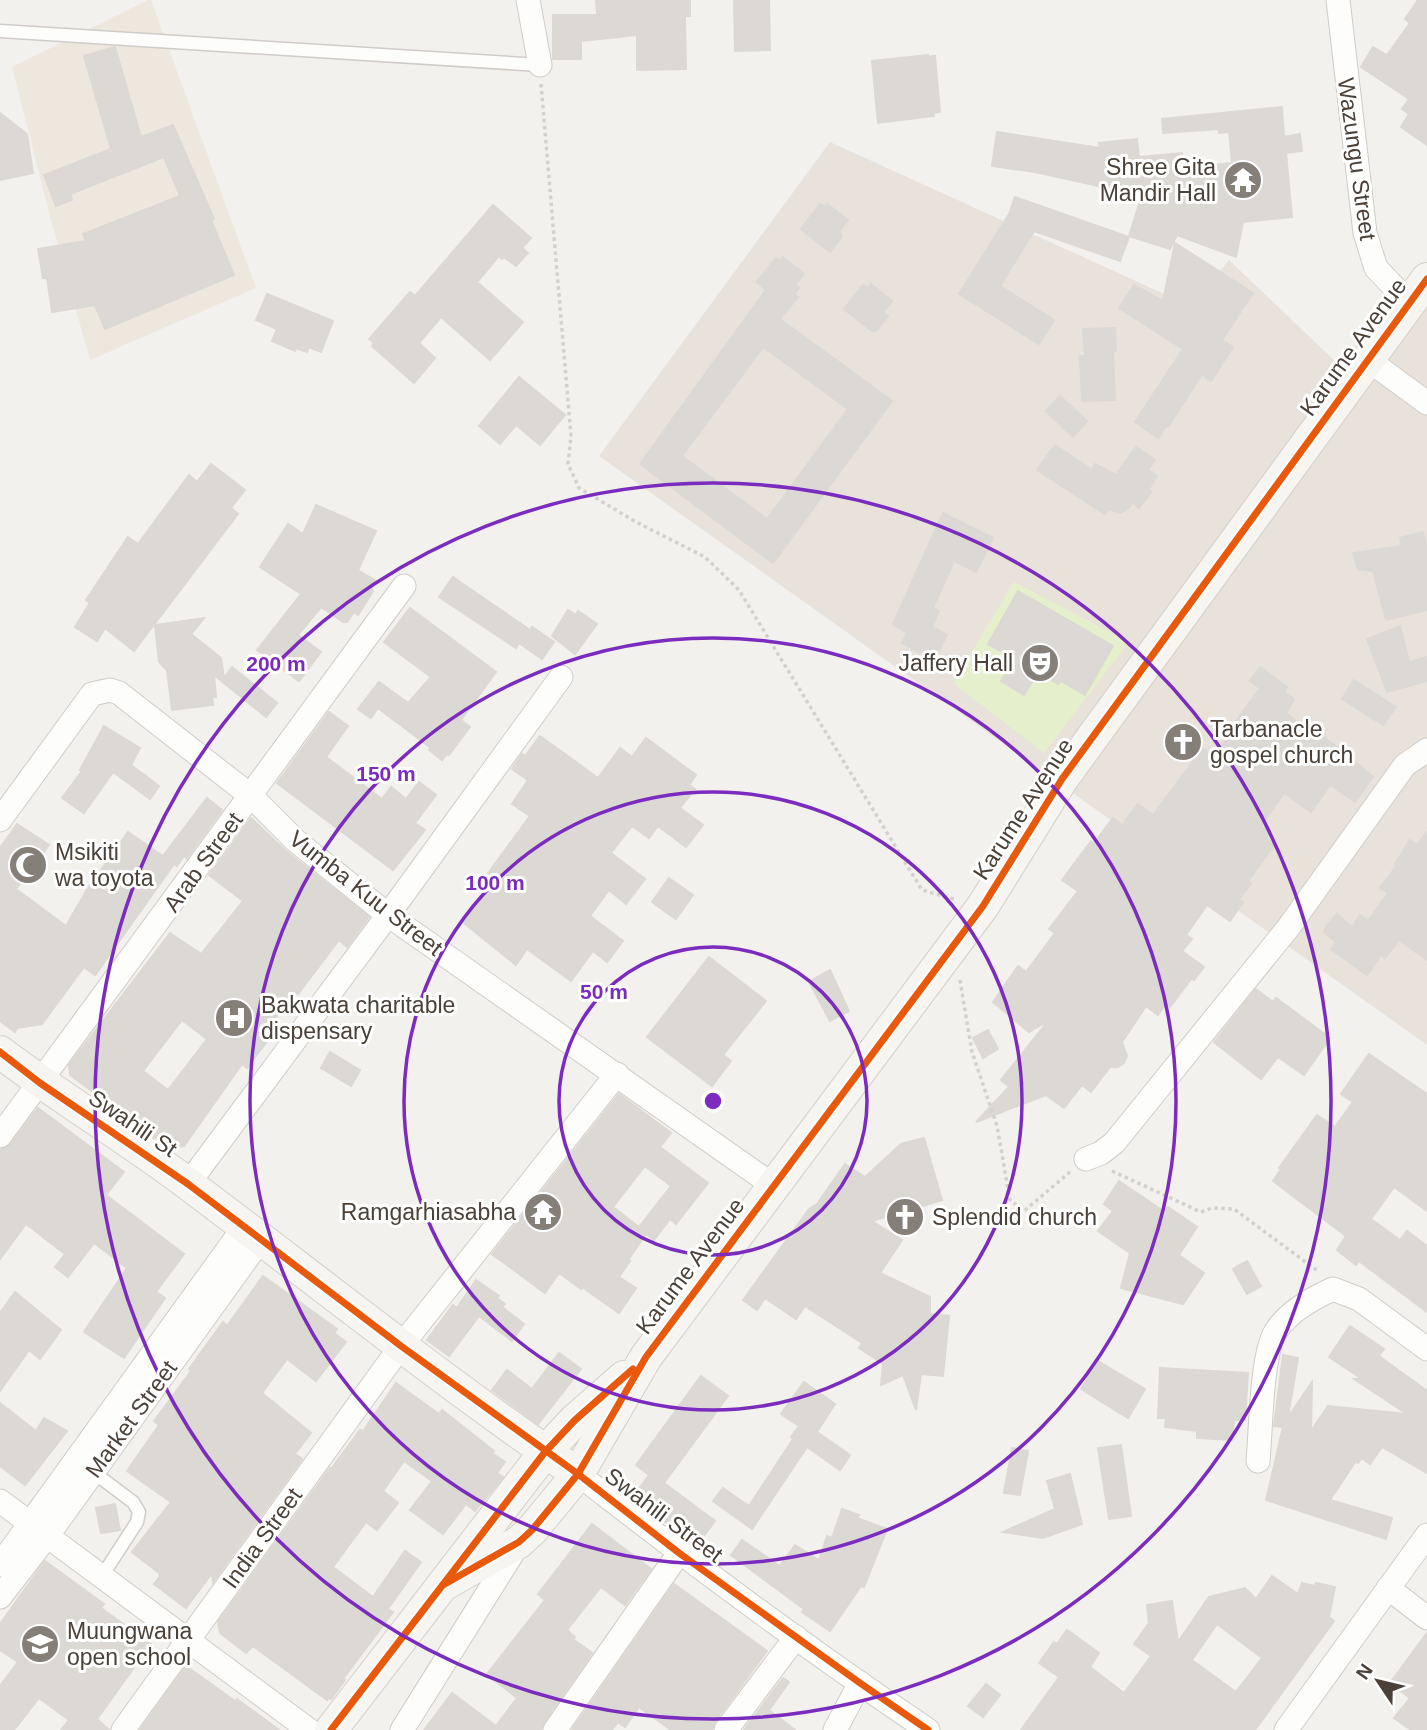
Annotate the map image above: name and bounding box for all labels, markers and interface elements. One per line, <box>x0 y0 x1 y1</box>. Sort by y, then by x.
street label: Wazungu Street <box>1333 76 1381 243</box>
place label: Shree Gita Mandir Hall <box>1100 154 1216 206</box>
temple icon: Shree Gita Mandir Hall <box>1222 159 1264 201</box>
street label: Karume Avenue <box>1295 273 1411 421</box>
theatre icon: Jaffery Hall <box>1019 642 1061 684</box>
place label: Jaffery Hall <box>898 650 1013 676</box>
text: 200 m <box>246 652 306 675</box>
place label: Tarbanacle gospel church <box>1210 716 1353 768</box>
church icon: Tarbanacle gospel church <box>1162 721 1204 763</box>
street label: Karume Avenue <box>968 733 1078 885</box>
text: 150 m <box>356 762 416 785</box>
street label: Arab Street <box>158 807 248 917</box>
street label: Vumba Kuu Street <box>284 825 448 961</box>
place label: Msikiti wa toyota <box>54 839 154 891</box>
mosque icon: Msikiti wa toyota <box>7 844 49 886</box>
text: 100 m <box>465 871 525 894</box>
text: 50 m <box>580 980 628 1003</box>
place label: Bakwata charitable dispensary <box>261 992 455 1044</box>
hospital icon: Bakwata charitable dispensary <box>213 997 255 1039</box>
street label: Swahili St <box>84 1084 183 1162</box>
centre of rings <box>701 1089 725 1113</box>
temple icon: Ramgarhiasabha <box>522 1191 564 1233</box>
street label: Karume Avenue <box>630 1193 750 1339</box>
church icon: Splendid church <box>884 1196 926 1238</box>
place label: Ramgarhiasabha <box>341 1199 516 1225</box>
place label: Splendid church <box>932 1204 1097 1230</box>
street label: Market Street <box>80 1355 182 1482</box>
street label: Swahili Street <box>600 1462 728 1568</box>
street label: India Street <box>217 1482 307 1593</box>
place label: Muungwana open school <box>67 1618 193 1670</box>
school or university icon: Muungwana open school <box>19 1623 61 1665</box>
north arrow <box>1343 1646 1413 1716</box>
text: N <box>1352 1660 1377 1683</box>

